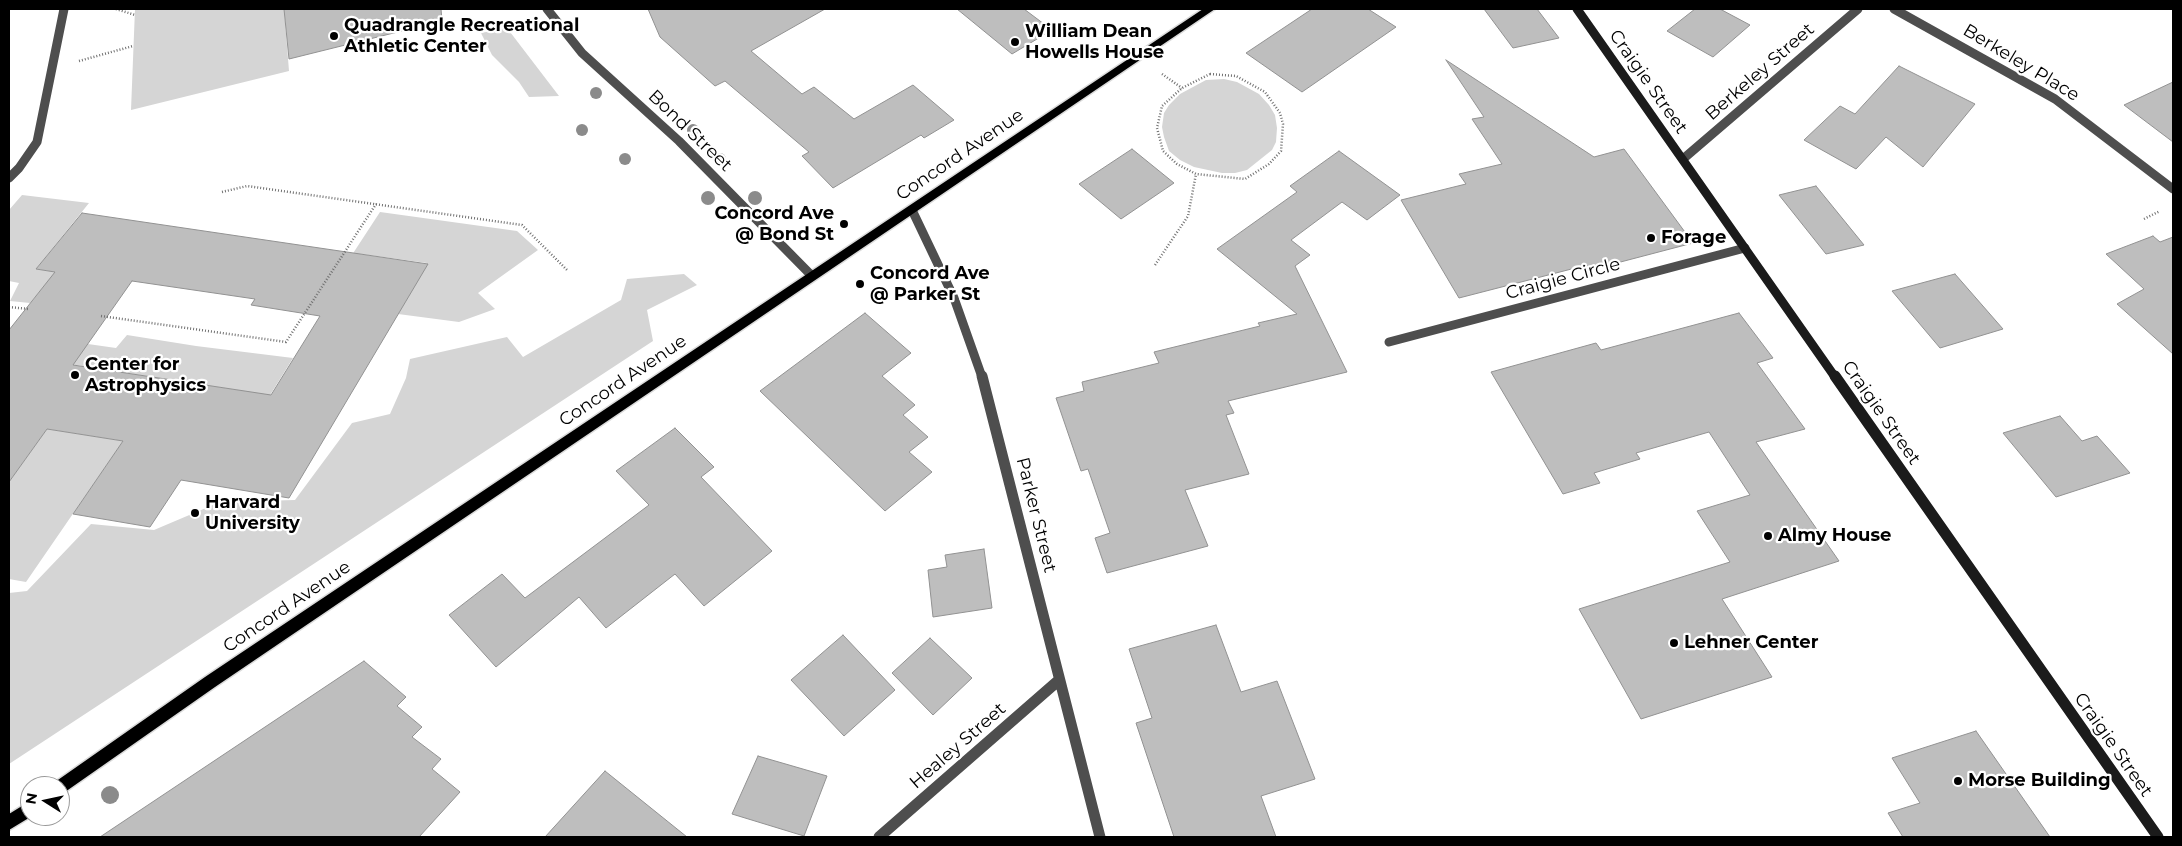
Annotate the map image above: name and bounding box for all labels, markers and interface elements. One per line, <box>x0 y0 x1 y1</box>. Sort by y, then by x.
place label: Quadrangle Recreational Athletic Center <box>344 15 579 58</box>
street label: Berkeley Street <box>1701 19 1819 125</box>
street label: Berkeley Place <box>1959 20 2083 106</box>
place label: William Dean Howells House <box>1025 21 1164 64</box>
street label: Craigie Street <box>1604 26 1692 138</box>
marker: Quadrangle Recreational Athletic Center <box>328 30 340 42</box>
marker: William Dean Howells House <box>1009 36 1021 48</box>
street label: Bond Street <box>644 86 736 176</box>
street label: Concord Avenue <box>892 104 1028 206</box>
place label: Concord Ave @ Bond St <box>714 203 834 245</box>
marker: Concord Ave @ Bond St <box>838 218 850 230</box>
place label: Forage <box>1661 227 1726 249</box>
marker: Forage <box>1645 232 1657 244</box>
street label: Craigie Circle <box>1503 253 1623 305</box>
place label: Concord Ave @ Parker St <box>870 263 990 306</box>
marker: Concord Ave @ Parker St <box>854 278 866 290</box>
street label: Concord Avenue <box>555 330 691 432</box>
place label: Center for Astrophysics <box>85 354 206 396</box>
street label: Craigie Street <box>1837 357 1925 469</box>
marker: Center for Astrophysics <box>69 369 81 381</box>
street label: Parker Street <box>1011 455 1061 575</box>
place label: Harvard University <box>205 492 300 534</box>
marker: Harvard University <box>189 507 201 519</box>
place label: Almy House <box>1778 525 1891 547</box>
marker: Almy House <box>1762 530 1774 542</box>
street label: Concord Avenue <box>219 556 355 658</box>
place label: Lehner Center <box>1684 632 1818 654</box>
marker: Lehner Center <box>1668 637 1680 649</box>
street label: Craigie Street <box>2069 689 2157 801</box>
street label: Healey Street <box>906 698 1010 794</box>
place label: Morse Building <box>1968 770 2111 792</box>
marker: Morse Building <box>1952 775 1964 787</box>
north arrow <box>20 776 70 826</box>
text: N <box>21 791 41 806</box>

